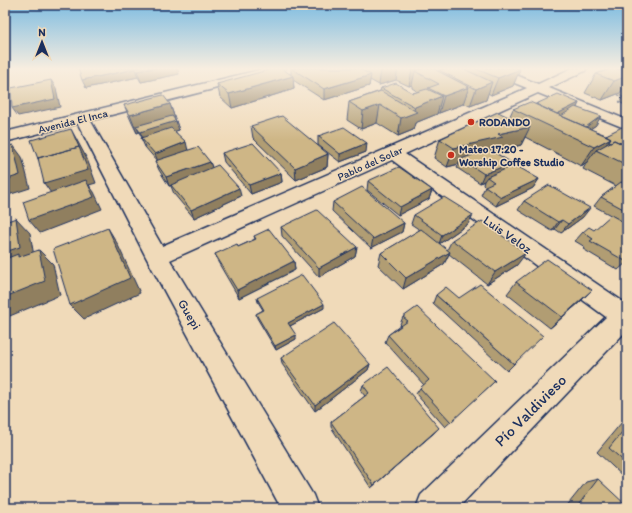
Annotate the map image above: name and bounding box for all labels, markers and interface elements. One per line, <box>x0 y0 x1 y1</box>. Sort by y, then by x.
north arrow <box>22 22 62 62</box>
text: N <box>38 26 46 39</box>
street label: Avenida El Inca <box>37 106 110 136</box>
place label: RODANDO <box>479 116 530 129</box>
marker: RODANDO <box>466 117 476 127</box>
street label: Pablo del Solar <box>336 143 405 184</box>
place label: Mateo 17:20 - Worship Coffee Studio <box>459 143 565 170</box>
marker: Mateo 17:20 - Worship Coffee Studio <box>446 150 456 160</box>
street label: Luis Veloz <box>480 212 535 257</box>
street label: Guepi <box>175 296 204 332</box>
street label: Pío Valdivieso <box>490 370 570 450</box>

